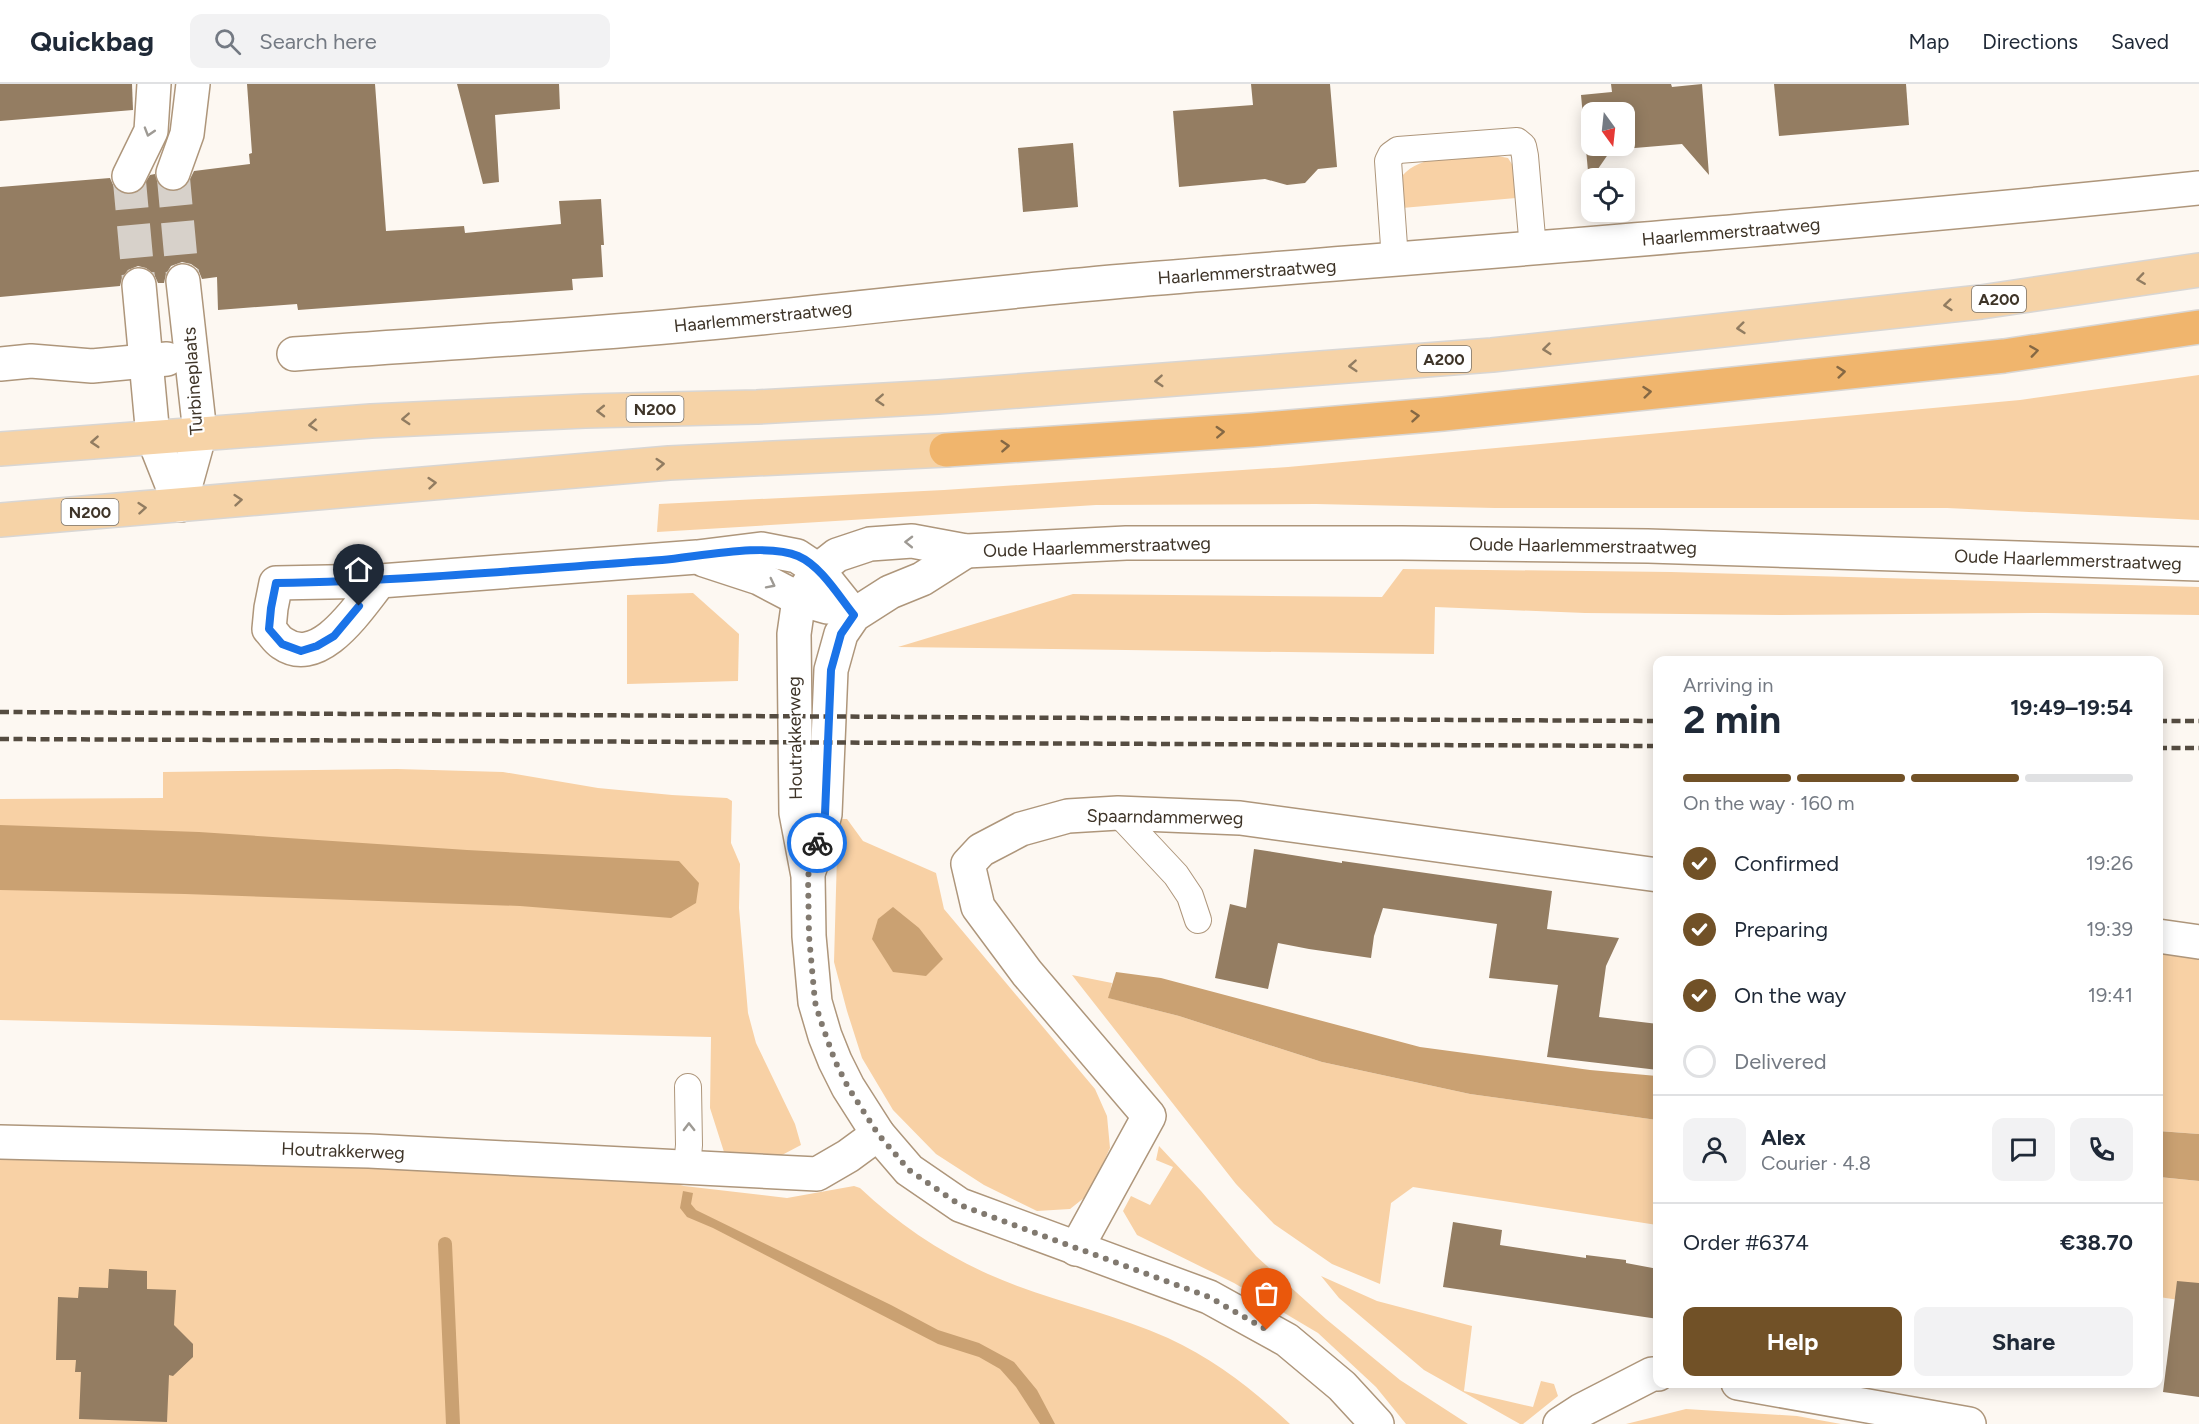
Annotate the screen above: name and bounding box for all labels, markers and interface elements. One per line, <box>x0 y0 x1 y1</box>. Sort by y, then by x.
search box <box>190 14 610 68</box>
text: Quickbag <box>30 24 154 58</box>
icon: search <box>211 25 244 58</box>
text: Search here <box>259 28 377 55</box>
text: Map <box>1908 29 1949 54</box>
text: Directions <box>1982 29 2078 54</box>
text: Saved <box>2111 29 2169 54</box>
north arrow <box>1581 102 1635 156</box>
map controls <box>1581 102 1635 222</box>
one-way arrow <box>144 126 156 137</box>
button: locate <box>1581 168 1635 222</box>
street label: Haarlemmerstraatweg <box>1641 213 1821 251</box>
street label: Haarlemmerstraatweg <box>1157 255 1337 289</box>
one-way arrow <box>2136 272 2146 284</box>
road number: A200 <box>1972 286 2026 312</box>
street label: Haarlemmerstraatweg <box>673 297 853 337</box>
one-way arrow <box>1943 299 1953 311</box>
one-way arrow <box>1737 321 1746 334</box>
street label: Turbineplaats <box>178 326 208 436</box>
one-way arrow <box>1543 342 1552 355</box>
road number: A200 <box>1417 346 1471 372</box>
one-way arrow <box>2030 346 2039 358</box>
one-way arrow <box>1348 359 1357 372</box>
one-way arrow <box>1836 366 1845 379</box>
one-way arrow <box>1154 374 1163 387</box>
one-way arrow <box>1642 386 1651 399</box>
one-way arrow <box>875 394 884 407</box>
road number: N200 <box>626 396 684 422</box>
one-way arrow <box>596 404 605 417</box>
one-way arrow <box>1410 410 1419 423</box>
one-way arrow <box>402 413 411 426</box>
one-way arrow <box>308 418 317 431</box>
one-way arrow <box>1216 426 1225 439</box>
one-way arrow <box>90 435 99 448</box>
one-way arrow <box>1000 440 1009 453</box>
one-way arrow <box>656 458 665 471</box>
one-way arrow <box>428 477 437 490</box>
one-way arrow <box>233 494 242 507</box>
road number: N200 <box>62 499 118 525</box>
one-way arrow <box>137 502 147 515</box>
street label: Oude Haarlemmerstraatweg <box>983 532 1211 562</box>
street label: Oude Haarlemmerstraatweg <box>1469 533 1697 559</box>
one-way arrow <box>904 536 913 548</box>
pin <box>333 544 384 606</box>
street label: Oude Haarlemmerstraatweg <box>1954 545 2182 575</box>
icon: home <box>342 553 375 586</box>
one-way arrow <box>765 577 776 589</box>
text: Arriving in <box>1683 673 1773 697</box>
street label: Houtrakkerweg <box>783 676 807 800</box>
text: 19:49–19:54 <box>2010 694 2133 721</box>
text: 2 min <box>1683 696 1781 743</box>
text: On the way · 160 m <box>1683 791 1855 815</box>
street label: Spaarndammerweg <box>1086 805 1244 829</box>
courier <box>787 813 847 873</box>
icon: bike <box>801 827 834 860</box>
icon: check <box>1683 847 1716 880</box>
text: Confirmed <box>1734 850 1839 877</box>
text: 19:26 <box>2086 851 2133 875</box>
icon: check <box>1683 913 1716 946</box>
text: Preparing <box>1734 916 1828 943</box>
text: 19:39 <box>2086 917 2133 941</box>
icon: check <box>1683 979 1716 1012</box>
text: On the way <box>1734 982 1846 1009</box>
text: 19:41 <box>2088 983 2133 1007</box>
text: Delivered <box>1734 1048 1827 1075</box>
button: person <box>1683 1118 1746 1181</box>
button: chat <box>1992 1118 2055 1181</box>
button: phone <box>2070 1118 2133 1181</box>
one-way arrow <box>683 1123 695 1132</box>
text: Alex <box>1761 1124 1806 1151</box>
street label: Houtrakkerweg <box>281 1138 405 1164</box>
text: Courier · 4.8 <box>1761 1151 1871 1175</box>
text: Order #6374 <box>1683 1229 1809 1256</box>
text: €38.70 <box>2060 1229 2133 1256</box>
pin <box>1241 1268 1292 1330</box>
icon: bag <box>1250 1277 1283 1310</box>
button: Help <box>1683 1307 1902 1376</box>
button: Share <box>1914 1307 2133 1376</box>

